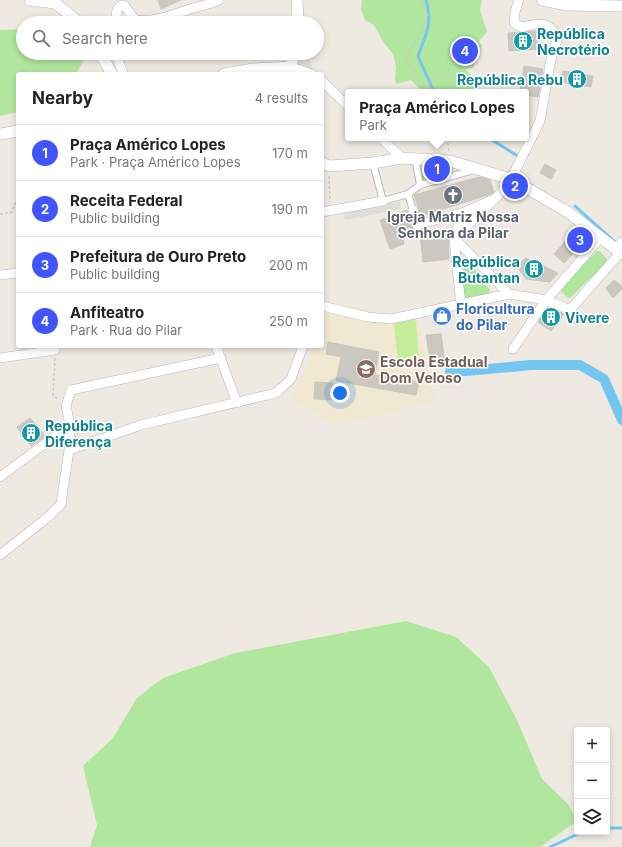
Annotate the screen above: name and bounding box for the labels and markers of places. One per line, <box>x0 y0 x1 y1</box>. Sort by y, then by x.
place label: República Necrotério <box>537 25 610 58</box>
building icon: República Necrotério <box>512 30 534 52</box>
pin: 4 <box>452 36 478 66</box>
building icon: República Rebu <box>566 68 588 90</box>
place label: República Rebu <box>457 71 563 88</box>
pin: 1 <box>424 154 450 184</box>
pin: 2 <box>502 171 528 201</box>
church icon: Igreja Matriz Nossa Senhora da Pilar <box>442 184 464 206</box>
place label: Igreja Matriz Nossa Senhora da Pilar <box>387 208 519 241</box>
pin: 3 <box>567 225 593 255</box>
place label: República Butantan <box>452 253 520 286</box>
building icon: República Butantan <box>523 258 545 280</box>
place label: Floricultura do Pilar <box>456 300 535 333</box>
shop icon: Floricultura do Pilar <box>431 305 453 327</box>
building icon: Vivere <box>540 306 562 328</box>
place label: Vivere <box>565 309 609 326</box>
place label: Escola Estadual Dom Veloso <box>380 353 488 386</box>
school or university icon: Escola Estadual Dom Veloso <box>355 358 377 380</box>
place label: República Diferença <box>45 417 113 450</box>
building icon: República Diferença <box>20 422 42 444</box>

